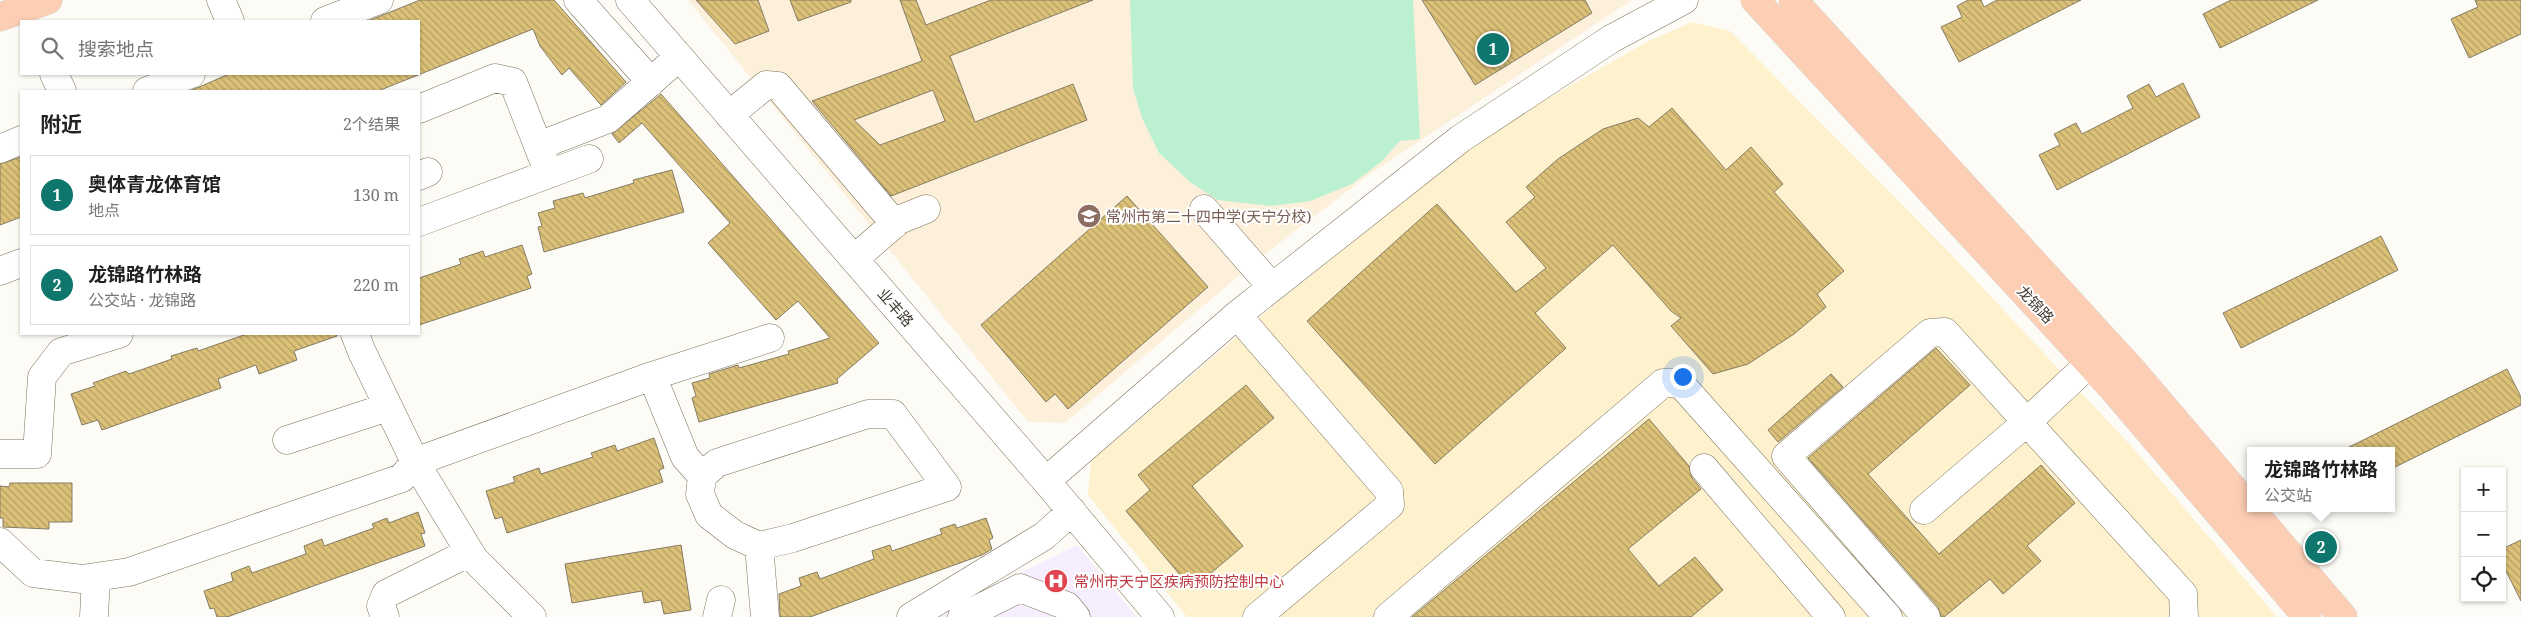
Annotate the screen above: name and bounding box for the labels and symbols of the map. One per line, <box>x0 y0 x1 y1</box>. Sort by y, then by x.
pin: 1 <box>1477 30 1509 68</box>
school or university icon: 常州市第二十四中学(天宁分校) <box>1076 203 1102 229</box>
place label: 常州市第二十四中学(天宁分校) <box>1106 206 1311 226</box>
street label: 龙锦路 <box>2013 281 2059 327</box>
street label: 业丰路 <box>874 283 918 331</box>
your location <box>1670 364 1696 390</box>
pin: 2 <box>2305 528 2337 566</box>
hospital icon: 常州市天宁区疾病预防控制中心 <box>1043 568 1069 594</box>
place label: 常州市天宁区疾病预防控制中心 <box>1074 571 1284 591</box>

